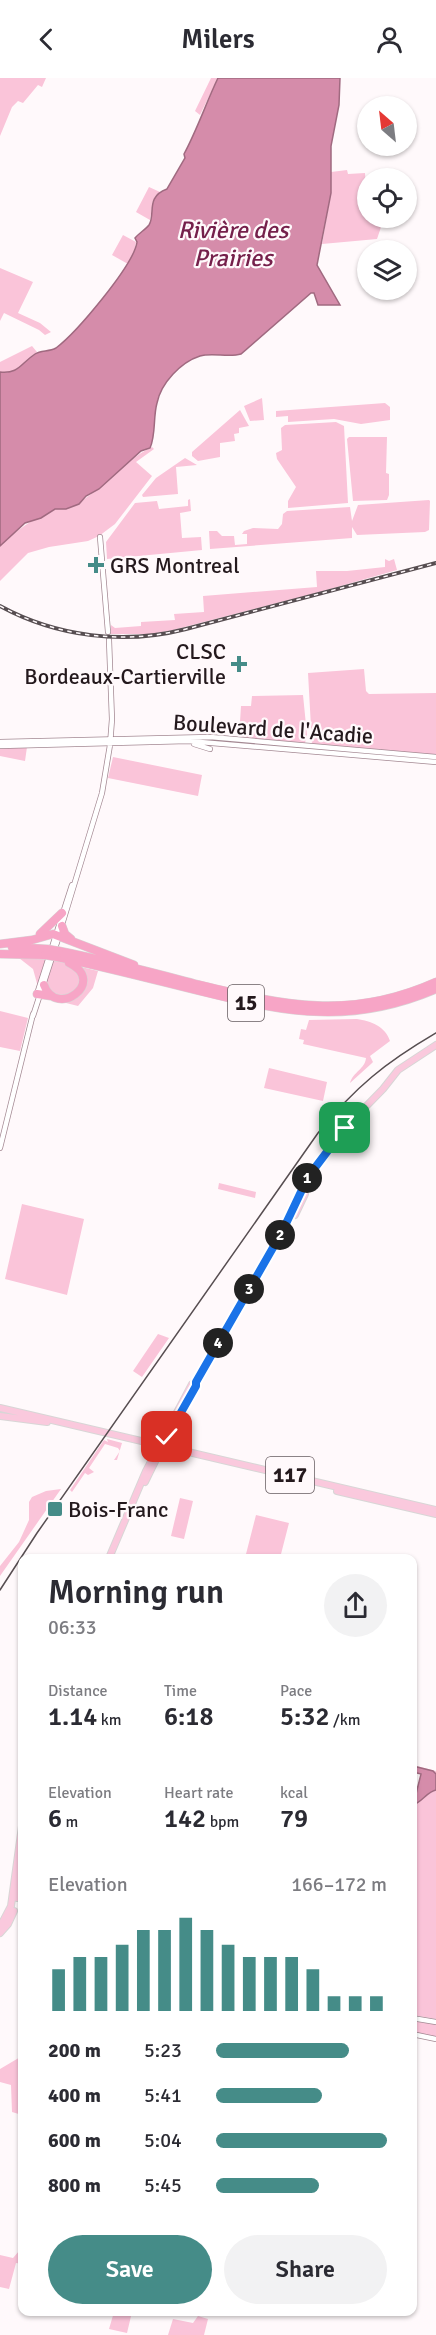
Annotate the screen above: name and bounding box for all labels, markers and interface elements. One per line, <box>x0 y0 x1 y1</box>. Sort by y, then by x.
icon: back <box>30 23 63 56</box>
text: Milers <box>181 23 255 56</box>
icon: person <box>373 23 406 56</box>
north arrow <box>357 96 417 156</box>
map controls <box>357 96 417 300</box>
button: locate <box>357 168 417 228</box>
water label: Rivière des Prairies <box>178 215 291 273</box>
button: layers <box>357 240 417 300</box>
place label: GRS Montreal <box>110 552 240 579</box>
marker: GRS Montreal <box>87 556 105 574</box>
place label: CLSC Bordeaux-Cartierville <box>24 638 226 690</box>
marker: CLSC Bordeaux-Cartierville <box>230 655 248 673</box>
street label: Boulevard de l'Acadie <box>172 709 374 749</box>
road number: 15 <box>228 985 264 1021</box>
pin <box>319 1102 370 1153</box>
icon: arrive <box>328 1111 361 1144</box>
pin: 1 <box>292 1163 322 1193</box>
text: 1 <box>303 1168 311 1188</box>
pin: 2 <box>265 1220 295 1250</box>
text: 2 <box>276 1225 284 1245</box>
pin: 3 <box>234 1274 264 1304</box>
text: 3 <box>245 1279 253 1299</box>
pin: 4 <box>203 1328 233 1358</box>
text: 4 <box>214 1333 222 1353</box>
pin <box>141 1411 192 1462</box>
icon: check <box>150 1420 183 1453</box>
road number: 117 <box>266 1457 314 1493</box>
place label: Bois-Franc <box>68 1496 168 1523</box>
marker: Bois-Franc <box>46 1500 64 1518</box>
text: Morning run <box>48 1572 224 1613</box>
button: share <box>324 1574 387 1637</box>
text: 06:33 <box>48 1615 97 1640</box>
text: Distance <box>48 1681 108 1701</box>
text: Time <box>164 1681 197 1701</box>
text: Pace <box>280 1681 312 1701</box>
text: 1.14 <box>48 1701 97 1733</box>
text: 6:18 <box>164 1701 213 1733</box>
text: 5:32 <box>280 1701 329 1733</box>
text: km <box>97 1710 122 1730</box>
text: /km <box>329 1710 361 1730</box>
text: Elevation <box>48 1783 112 1803</box>
text: Heart rate <box>164 1783 233 1803</box>
text: kcal <box>280 1783 308 1803</box>
text: 6 <box>48 1803 62 1835</box>
text: 142 <box>164 1803 206 1835</box>
text: 79 <box>280 1803 308 1835</box>
text: m <box>62 1812 78 1832</box>
text: bpm <box>206 1812 239 1832</box>
text: Elevation <box>48 1872 128 1897</box>
text: 166–172 m <box>291 1872 387 1897</box>
text: 200 m <box>48 2038 101 2063</box>
text: 5:23 <box>144 2038 182 2063</box>
text: 400 m <box>48 2083 101 2108</box>
text: 5:41 <box>144 2083 182 2108</box>
text: 600 m <box>48 2128 101 2153</box>
text: 5:04 <box>144 2128 182 2153</box>
text: 800 m <box>48 2173 101 2198</box>
text: 5:45 <box>144 2173 182 2198</box>
button: Save <box>48 2235 212 2304</box>
button: Share <box>224 2235 387 2304</box>

